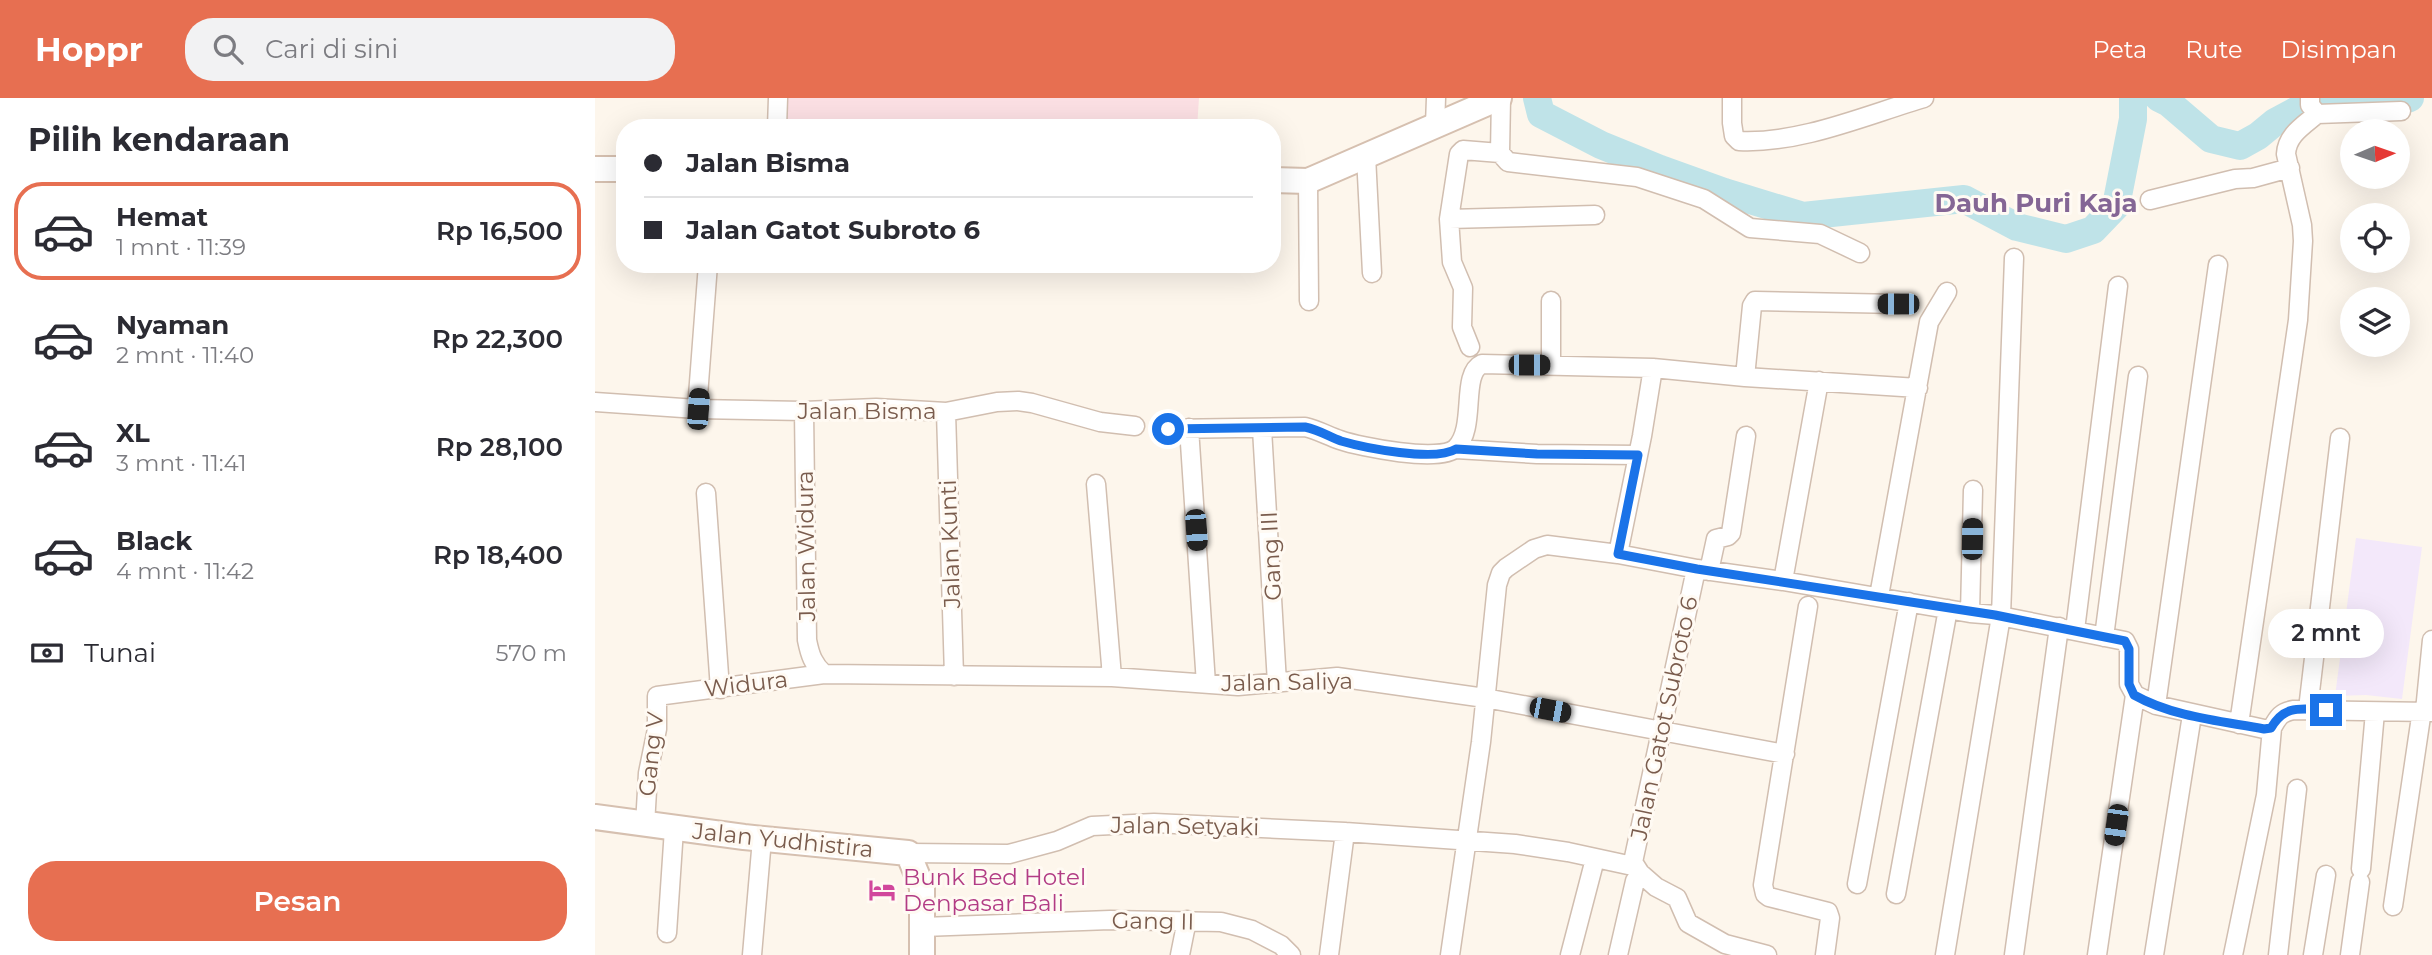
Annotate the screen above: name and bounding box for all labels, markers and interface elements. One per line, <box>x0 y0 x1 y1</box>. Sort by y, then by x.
search box <box>185 18 675 81</box>
text: Hoppr <box>35 29 143 69</box>
icon: search <box>209 30 247 68</box>
text: Cari di sini <box>265 33 398 65</box>
text: Peta <box>2092 35 2147 64</box>
text: Rute <box>2185 35 2243 64</box>
text: Disimpan <box>2281 35 2397 64</box>
north arrow <box>2340 119 2410 189</box>
map controls <box>2340 119 2410 357</box>
text: Pilih kendaraan <box>28 120 290 159</box>
text: Jalan Bisma <box>686 147 850 179</box>
district label: Dauh Puri Kaja <box>1935 187 2137 219</box>
icon: car <box>32 200 95 263</box>
text: Hemat <box>116 201 208 233</box>
button: locate <box>2340 203 2410 273</box>
text: Jalan Gatot Subroto 6 <box>686 214 980 246</box>
text: Rp 16,500 <box>436 215 563 247</box>
text: 1 mnt · 11:39 <box>116 233 246 261</box>
button: layers <box>2340 287 2410 357</box>
car <box>1878 294 1920 315</box>
icon: car <box>32 308 95 371</box>
text: Nyaman <box>116 309 229 341</box>
text: Rp 22,300 <box>432 323 563 355</box>
text: 2 mnt · 11:40 <box>116 341 254 369</box>
car <box>1509 355 1551 376</box>
car <box>687 387 710 431</box>
street label: Jalan Bisma <box>796 397 937 425</box>
route start <box>1152 413 1184 445</box>
icon: car <box>32 416 95 479</box>
text: XL <box>116 417 150 449</box>
text: Rp 28,100 <box>436 431 563 463</box>
text: 3 mnt · 11:41 <box>116 449 247 477</box>
street label: Jalan Widura <box>791 470 821 623</box>
street label: Jalan Kunti <box>934 479 966 610</box>
car <box>1185 508 1208 552</box>
street label: Gang III <box>1255 511 1287 601</box>
car <box>1962 518 1983 560</box>
icon: car <box>32 524 95 587</box>
text: Black <box>116 525 192 557</box>
text: Rp 18,400 <box>433 539 563 571</box>
text: 4 mnt · 11:42 <box>116 557 254 585</box>
street label: Jalan Gatot Subroto 6 <box>1624 594 1704 843</box>
callout: 2 mnt <box>2268 608 2384 658</box>
text: 2 mnt <box>2291 619 2361 647</box>
icon: cash <box>28 634 66 672</box>
text: Tunai <box>84 637 156 669</box>
text: 570 m <box>496 639 567 667</box>
street label: Widura <box>702 665 790 703</box>
street label: Jalan Saliya <box>1220 667 1353 697</box>
route end <box>2310 694 2342 726</box>
car <box>1528 696 1573 724</box>
street label: Gang V <box>633 709 669 798</box>
car <box>2103 803 2130 847</box>
street label: Jalan Setyaki <box>1110 811 1259 841</box>
street label: Jalan Yudhistira <box>690 816 875 863</box>
button: Pesan <box>28 861 567 941</box>
place label: Bunk Bed Hotel Denpasar Bali <box>903 863 1086 917</box>
hotel icon: Bunk Bed Hotel Denpasar Bali <box>867 875 897 905</box>
street label: Gang II <box>1111 906 1195 936</box>

